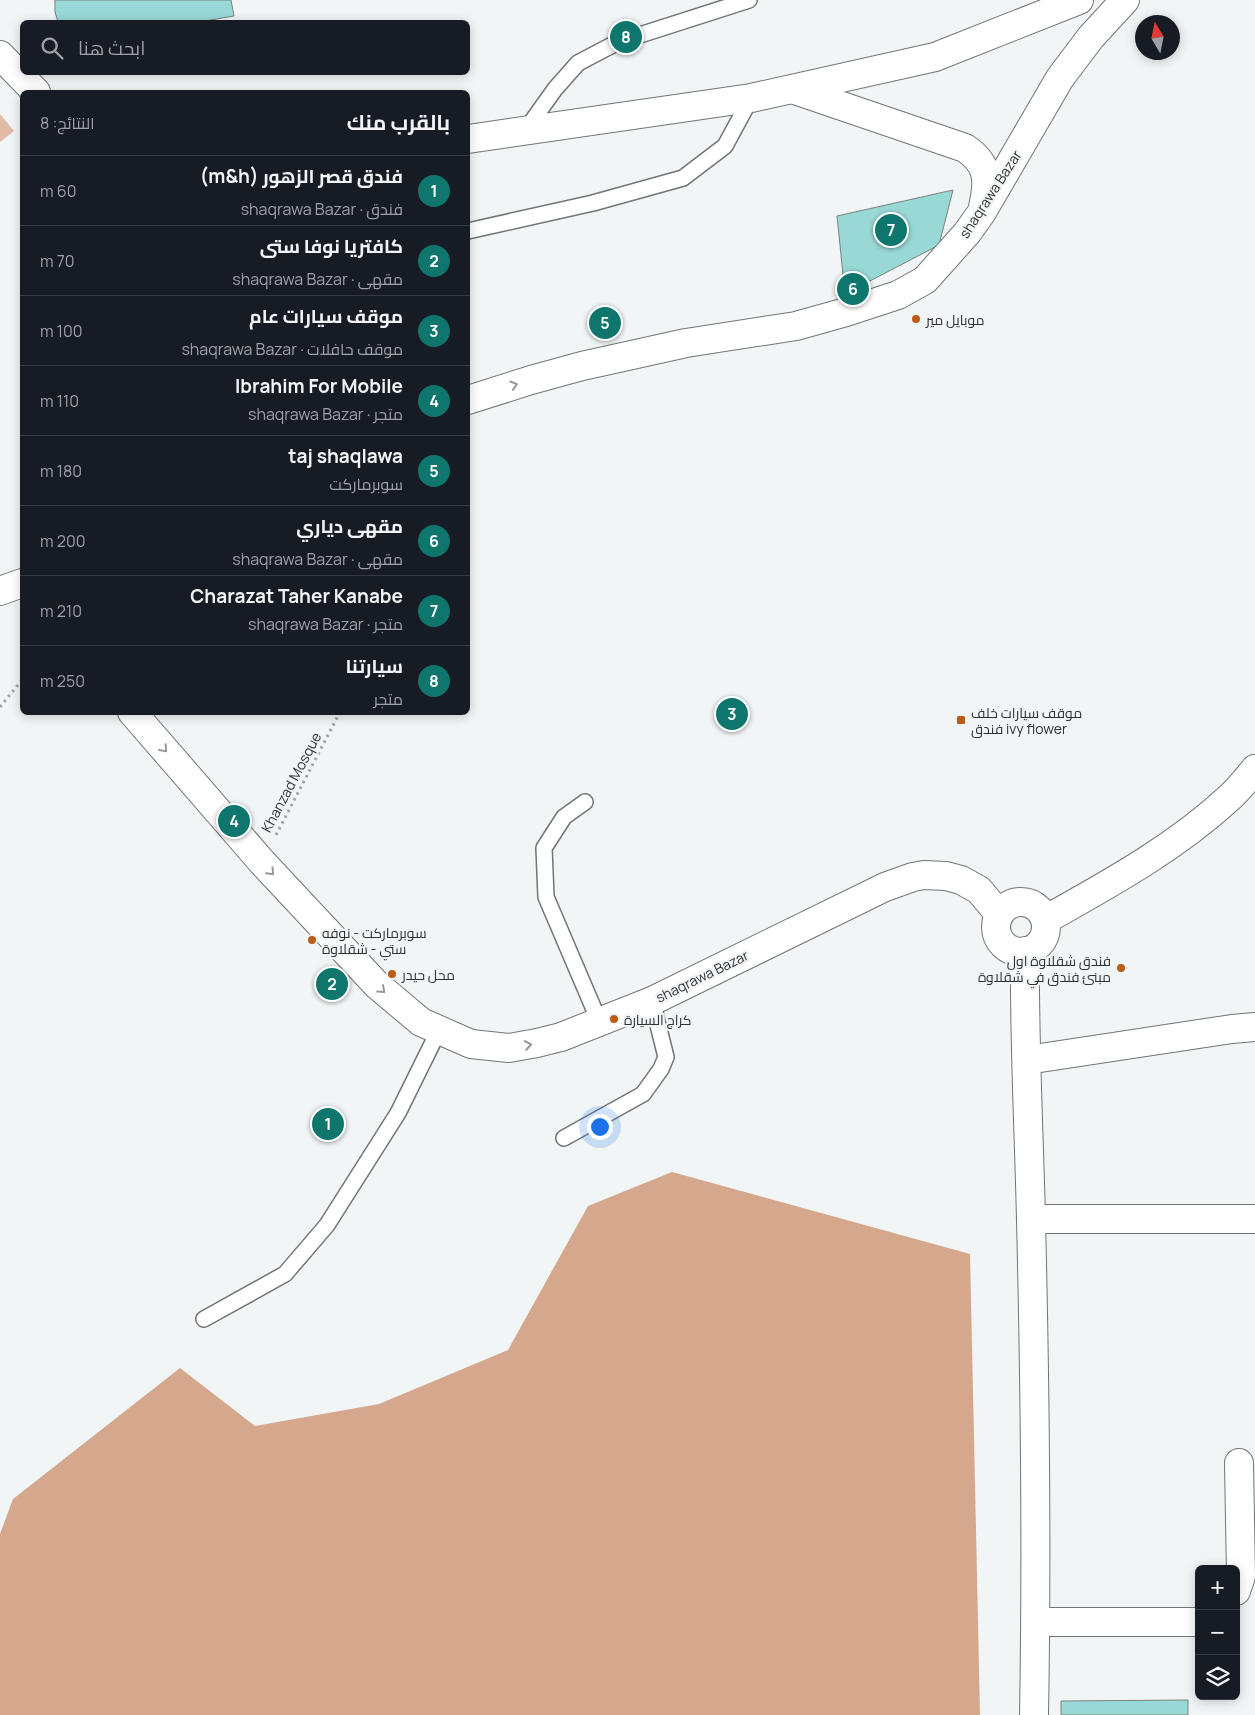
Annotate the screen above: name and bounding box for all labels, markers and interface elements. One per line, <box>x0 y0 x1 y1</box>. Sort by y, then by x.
north arrow <box>1135 15 1180 60</box>
pin: 8 <box>610 18 642 56</box>
search box <box>20 20 470 75</box>
icon: search <box>38 34 66 62</box>
text: ابحث هنا <box>78 35 145 61</box>
text: بالقرب منك <box>347 108 450 136</box>
text: النتائج: 8 <box>40 112 94 134</box>
street label: shaqrawa Bazar <box>955 146 1025 242</box>
text: فندق قصر الزهور (m&h) <box>200 163 403 189</box>
text: 60 m <box>40 180 76 202</box>
text: 1 <box>431 180 438 202</box>
text: فندق · shaqrawa Bazar <box>241 198 403 220</box>
pin: 7 <box>875 211 907 249</box>
text: كافتريا نوفا ستى <box>260 233 403 259</box>
text: 70 m <box>40 250 75 272</box>
text: 2 <box>429 250 439 272</box>
text: مقهى · shaqrawa Bazar <box>232 268 403 290</box>
pin: 6 <box>837 270 869 308</box>
text: موقف سيارات عام <box>249 303 403 329</box>
pin: 5 <box>589 304 621 342</box>
place label: موبايل مير <box>925 310 985 329</box>
marker: موبايل مير <box>910 313 922 325</box>
text: 100 m <box>40 320 83 342</box>
text: 3 <box>429 320 439 342</box>
text: موقف حافلات · shaqrawa Bazar <box>181 338 403 360</box>
text: Ibrahim For Mobile <box>235 373 403 399</box>
one-way arrow <box>509 381 517 391</box>
text: 110 m <box>40 390 79 412</box>
text: 4 <box>429 390 439 412</box>
text: متجر · shaqrawa Bazar <box>248 403 403 425</box>
text: taj shaqlawa <box>288 443 403 469</box>
text: 180 m <box>40 460 82 482</box>
text: 5 <box>429 460 439 482</box>
text: سوبرماركت <box>329 473 403 495</box>
text: مقهى دياري <box>296 513 403 539</box>
text: 200 m <box>40 530 85 552</box>
text: 6 <box>429 530 439 552</box>
text: مقهى · shaqrawa Bazar <box>232 548 403 570</box>
text: Charazat Taher Kanabe <box>190 583 403 609</box>
text: 210 m <box>40 600 82 622</box>
text: 7 <box>430 600 438 622</box>
text: متجر · shaqrawa Bazar <box>248 613 403 635</box>
text: سيارتنا <box>345 653 403 679</box>
text: 250 m <box>40 670 85 692</box>
text: 8 <box>429 670 439 692</box>
text: متجر <box>374 688 403 710</box>
pin: 3 <box>716 695 748 733</box>
place label: موقف سيارات خلف فندق ivy flower <box>971 703 1082 738</box>
marker: موقف سيارات خلف فندق ivy flower <box>955 714 967 726</box>
street label: Khanzad Mosque <box>257 729 325 835</box>
one-way arrow <box>158 744 167 753</box>
pin: 4 <box>218 802 250 840</box>
one-way arrow <box>265 866 274 875</box>
place label: سوبرماركت - نوفه ستي - شقلاوة <box>322 923 427 961</box>
marker: سوبرماركت - نوفه ستي - شقلاوة <box>306 934 318 946</box>
street label: shaqrawa Bazar <box>652 945 752 1007</box>
place label: فندق شقلاوة اول مبنئ فندق في شقلاوة <box>978 951 1111 989</box>
marker: فندق شقلاوة اول مبنئ فندق في شقلاوة <box>1115 962 1127 974</box>
pin: 2 <box>316 965 348 1003</box>
place label: محل حيدر <box>401 965 455 984</box>
marker: محل حيدر <box>386 968 398 980</box>
one-way arrow <box>377 984 386 993</box>
place label: كراج السيارة <box>624 1010 691 1029</box>
marker: كراج السيارة <box>608 1013 620 1025</box>
one-way arrow <box>524 1040 532 1050</box>
pin: 1 <box>312 1105 344 1143</box>
your location <box>587 1114 613 1140</box>
map controls <box>1195 1565 1240 1700</box>
button: + <box>1195 1565 1240 1610</box>
button: − <box>1195 1610 1240 1655</box>
button: layers <box>1195 1655 1240 1700</box>

